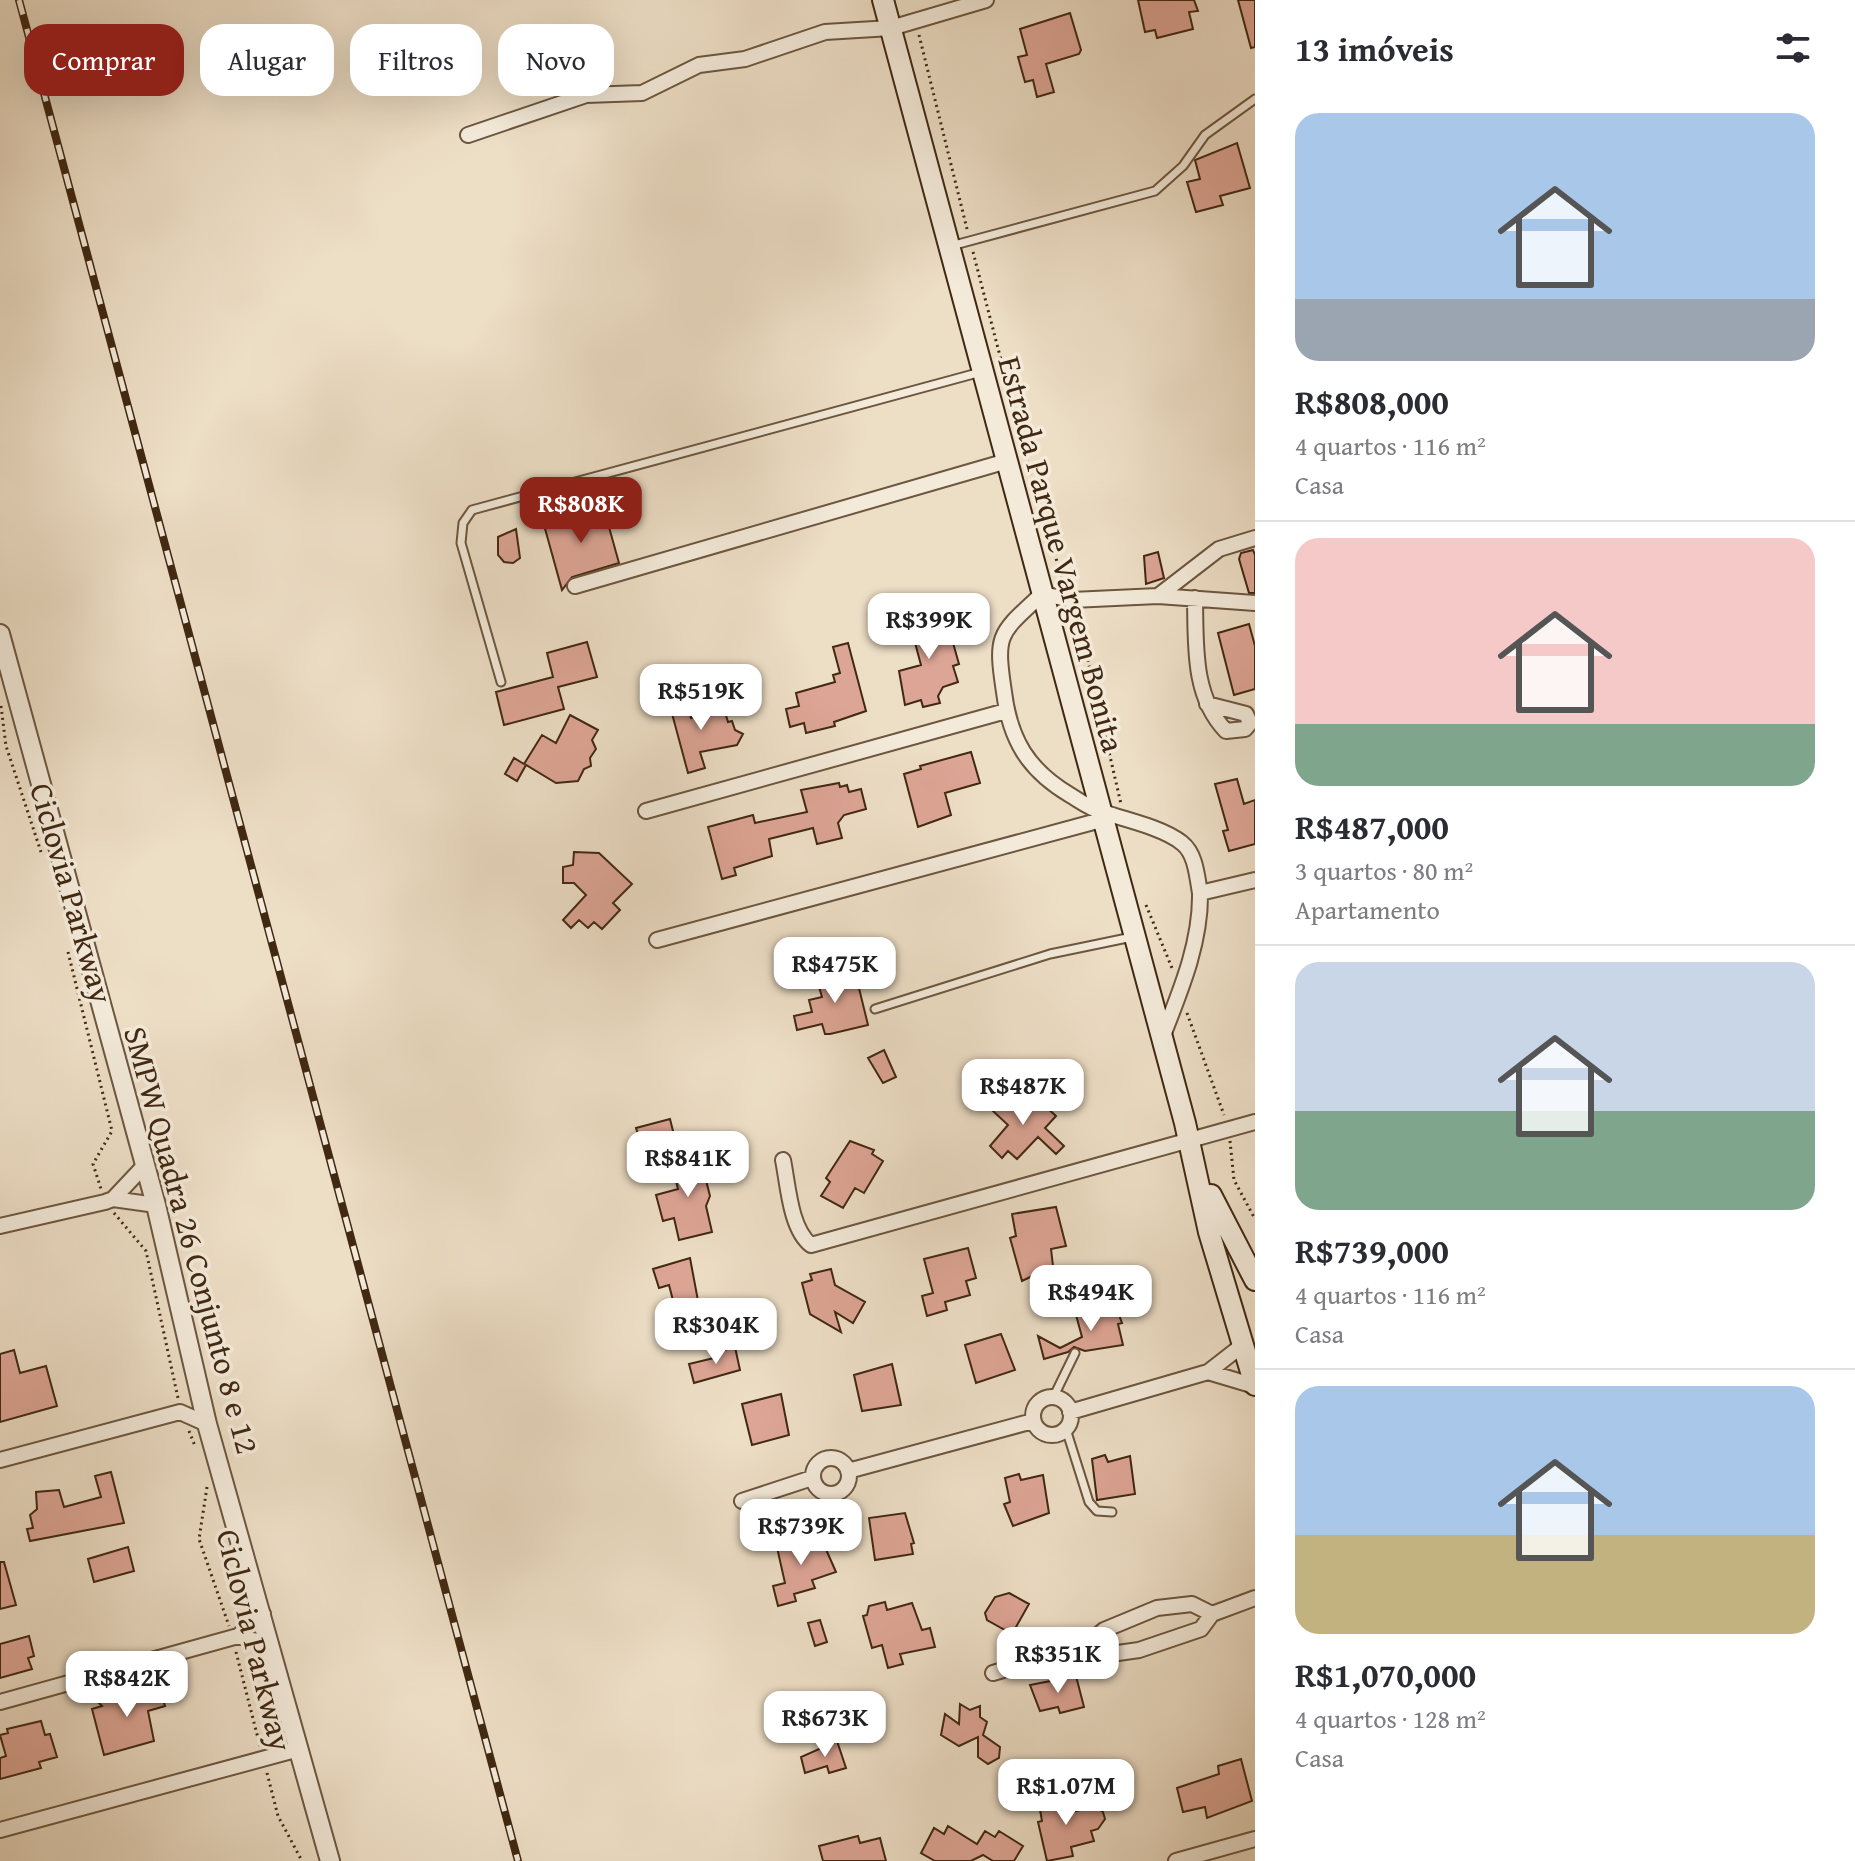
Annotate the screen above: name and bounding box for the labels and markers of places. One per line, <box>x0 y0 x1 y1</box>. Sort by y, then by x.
pin: R$808K <box>516 477 646 545</box>
pin: R$399K <box>864 593 994 661</box>
pin: R$519K <box>636 664 766 732</box>
pin: R$475K <box>770 937 900 1005</box>
pin: R$487K <box>958 1059 1088 1127</box>
pin: R$841K <box>623 1131 753 1199</box>
pin: R$494K <box>1026 1265 1156 1333</box>
pin: R$304K <box>651 1298 781 1366</box>
pin: R$739K <box>736 1499 866 1567</box>
pin: R$351K <box>993 1627 1123 1695</box>
pin: R$842K <box>62 1651 192 1719</box>
pin: R$673K <box>760 1691 890 1759</box>
pin: R$1.07M <box>992 1759 1140 1827</box>

